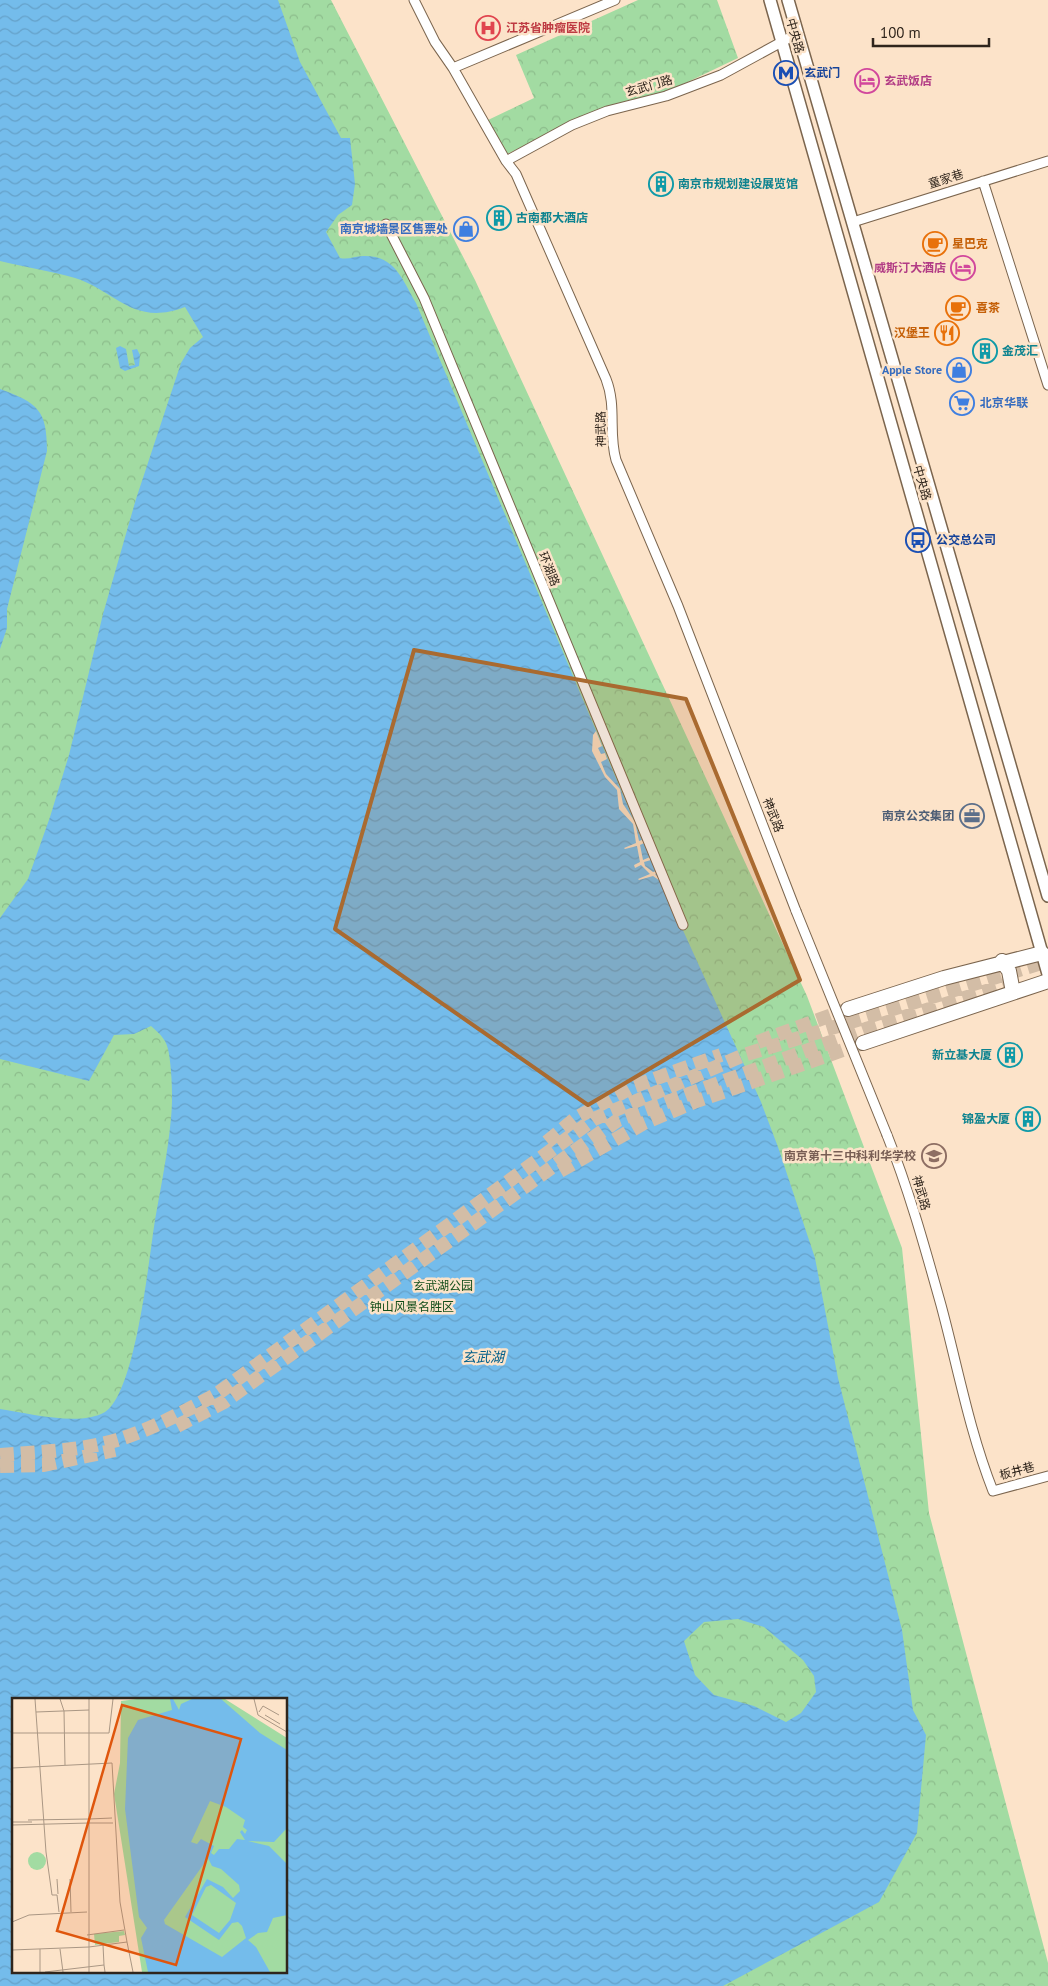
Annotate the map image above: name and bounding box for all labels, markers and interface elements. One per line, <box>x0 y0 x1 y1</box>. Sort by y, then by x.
hospital icon: 江苏省肿瘤医院 <box>475 15 501 41</box>
scale bar <box>873 15 989 47</box>
street label: 中央路 <box>783 16 808 55</box>
place label: 江苏省肿瘤医院 <box>506 20 590 35</box>
text: 100 m <box>880 23 921 42</box>
metro station icon: 玄武门 <box>773 60 799 86</box>
place label: 玄武门 <box>804 65 840 80</box>
hotel icon: 玄武饭店 <box>854 68 880 94</box>
street label: 玄武门路 <box>624 72 674 99</box>
place label: 玄武饭店 <box>884 73 932 88</box>
street label: 童家巷 <box>926 166 965 191</box>
building icon: 南京市规划建设展览馆 <box>648 171 674 197</box>
place label: 南京市规划建设展览馆 <box>678 176 798 191</box>
building icon: 古南都大酒店 <box>486 205 512 231</box>
place label: 古南都大酒店 <box>516 210 588 225</box>
shop icon: 南京城墙景区售票处 <box>453 216 479 242</box>
place label: 南京城墙景区售票处 <box>340 221 448 236</box>
cafe icon: 星巴克 <box>922 231 948 257</box>
place label: 星巴克 <box>952 236 988 251</box>
hotel icon: 威斯汀大酒店 <box>950 255 976 281</box>
place label: 威斯汀大酒店 <box>874 260 946 275</box>
cafe icon: 喜茶 <box>945 295 971 321</box>
place label: 喜茶 <box>976 300 1000 315</box>
restaurant icon: 汉堡王 <box>934 320 960 346</box>
place label: 汉堡王 <box>894 325 930 340</box>
building icon: 金茂汇 <box>972 338 998 364</box>
place label: 金茂汇 <box>1002 343 1038 358</box>
shop icon: Apple Store <box>946 357 972 383</box>
place label: Apple Store <box>882 362 942 377</box>
supermarket icon: 北京华联 <box>949 390 975 416</box>
place label: 北京华联 <box>980 395 1028 410</box>
street label: 神武路 <box>593 411 608 447</box>
street label: 中央路 <box>910 463 935 502</box>
bus stop icon: 公交总公司 <box>905 527 931 553</box>
place label: 公交总公司 <box>936 532 996 547</box>
street label: 环湖路 <box>536 549 563 588</box>
street label: 神武路 <box>760 795 787 834</box>
office icon: 南京公交集团 <box>959 803 985 829</box>
place label: 南京公交集团 <box>882 808 954 823</box>
building icon: 新立基大厦 <box>997 1042 1023 1068</box>
place label: 新立基大厦 <box>932 1047 992 1062</box>
building icon: 锦盈大厦 <box>1015 1106 1041 1132</box>
place label: 锦盈大厦 <box>962 1111 1010 1126</box>
school or university icon: 南京第十三中科利华学校 <box>921 1143 947 1169</box>
place label: 南京第十三中科利华学校 <box>784 1148 916 1163</box>
street label: 神武路 <box>909 1173 934 1212</box>
park label: 玄武湖公园 <box>413 1278 473 1293</box>
park label: 钟山风景名胜区 <box>370 1299 454 1314</box>
water label: 玄武湖 <box>462 1348 506 1366</box>
street label: 板井巷 <box>998 1459 1036 1482</box>
inset map <box>12 1698 288 1974</box>

